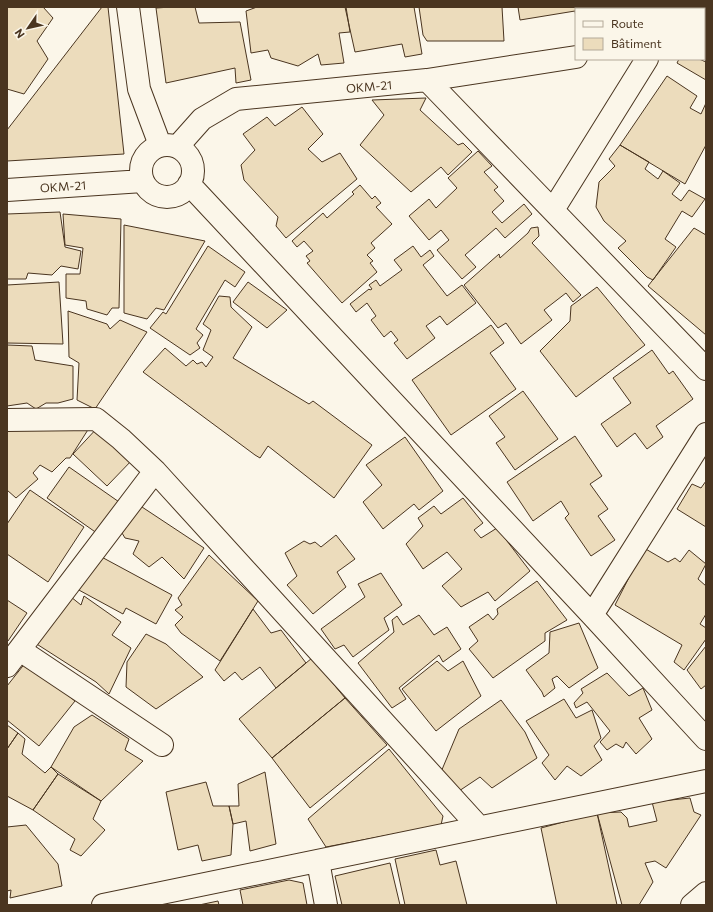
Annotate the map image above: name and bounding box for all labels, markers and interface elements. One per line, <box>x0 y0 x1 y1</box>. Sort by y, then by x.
north arrow <box>8 8 48 48</box>
legend <box>575 8 705 60</box>
text: Route <box>611 16 644 30</box>
text: N <box>12 27 27 41</box>
text: Bâtiment <box>611 36 662 50</box>
street label: OKM-21 <box>345 77 393 95</box>
street label: OKM-21 <box>39 177 87 195</box>

